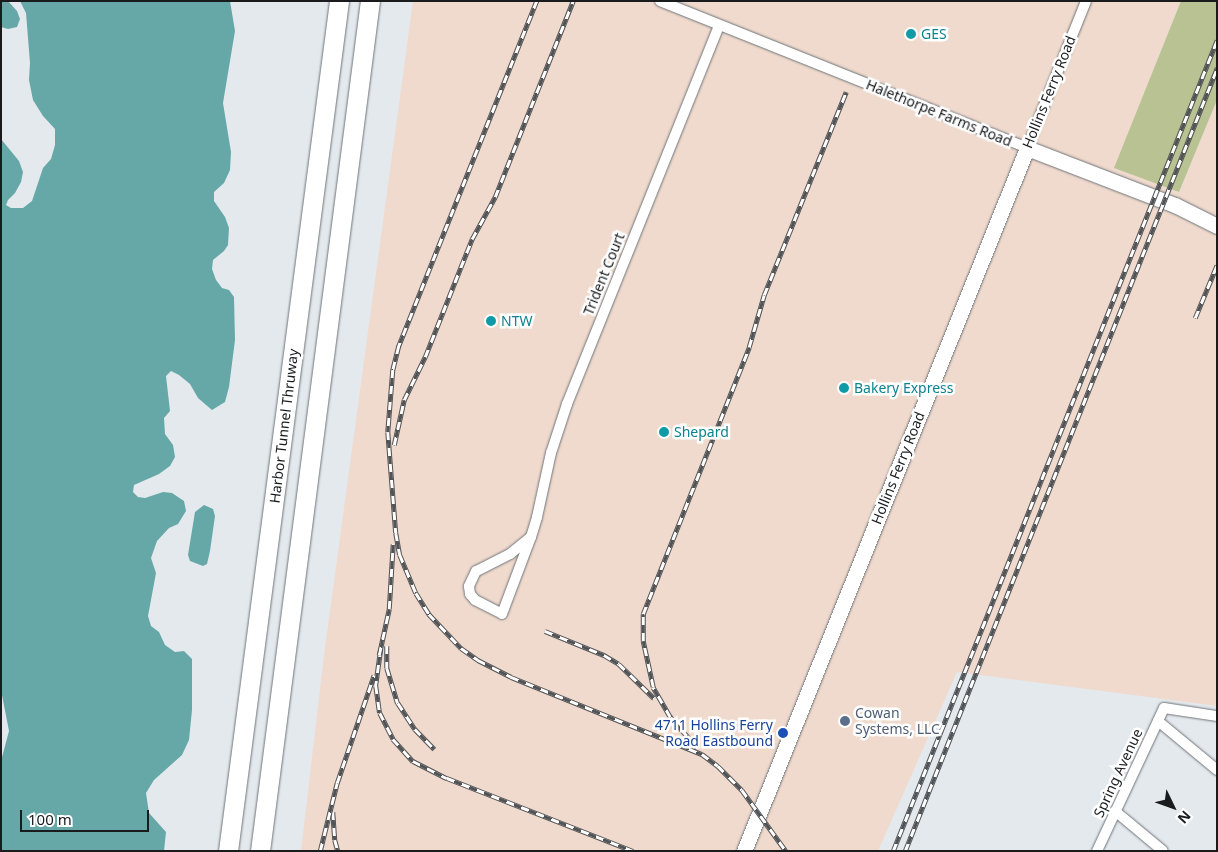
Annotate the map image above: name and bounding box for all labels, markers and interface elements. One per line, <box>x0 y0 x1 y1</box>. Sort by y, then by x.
place label: GES <box>921 26 947 42</box>
marker: GES <box>905 28 917 40</box>
street label: Hollins Ferry Road <box>1019 33 1079 151</box>
street label: Halethorpe Farms Road <box>864 76 1014 150</box>
street label: Trident Court <box>580 230 628 318</box>
place label: NTW <box>501 313 532 329</box>
marker: NTW <box>485 315 497 327</box>
street label: Harbor Tunnel Thruway <box>266 348 302 504</box>
place label: Bakery Express <box>854 380 953 396</box>
marker: Bakery Express <box>838 382 850 394</box>
street label: Hollins Ferry Road <box>868 409 928 527</box>
place label: Shepard <box>674 424 729 440</box>
marker: Shepard <box>658 426 670 438</box>
place label: Cowan Systems, LLC <box>855 705 940 738</box>
marker: Cowan Systems, LLC <box>839 715 851 727</box>
place label: 4711 Hollins Ferry Road Eastbound <box>655 717 773 750</box>
street label: Spring Avenue <box>1090 726 1146 820</box>
marker: 4711 Hollins Ferry Road Eastbound <box>777 727 789 739</box>
north arrow <box>1148 782 1198 832</box>
scale bar <box>22 800 151 832</box>
text: N <box>1174 807 1195 828</box>
text: 100 m <box>28 809 72 829</box>

